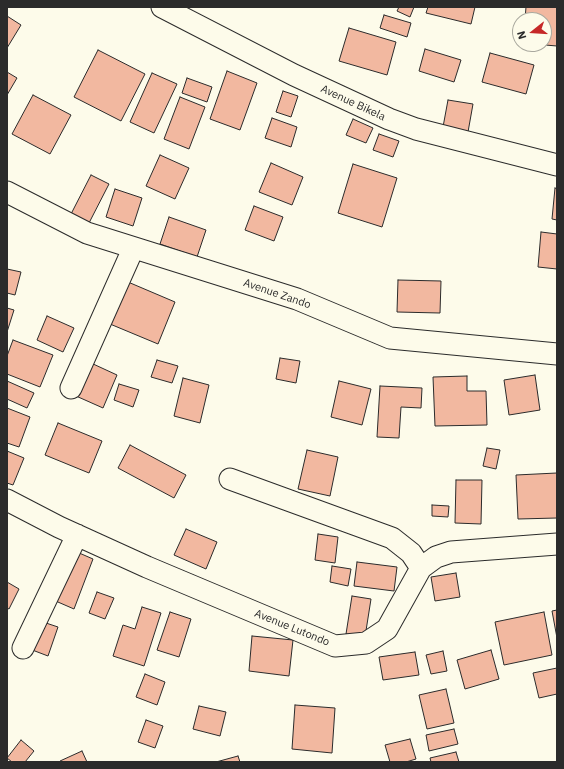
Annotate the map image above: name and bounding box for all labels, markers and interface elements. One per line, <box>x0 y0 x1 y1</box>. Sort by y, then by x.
north arrow <box>512 12 552 52</box>
text: N <box>514 29 529 41</box>
street label: Avenue Bikela <box>319 82 387 124</box>
street label: Avenue Zando <box>242 276 312 312</box>
street label: Avenue Lutondo <box>253 607 331 649</box>

